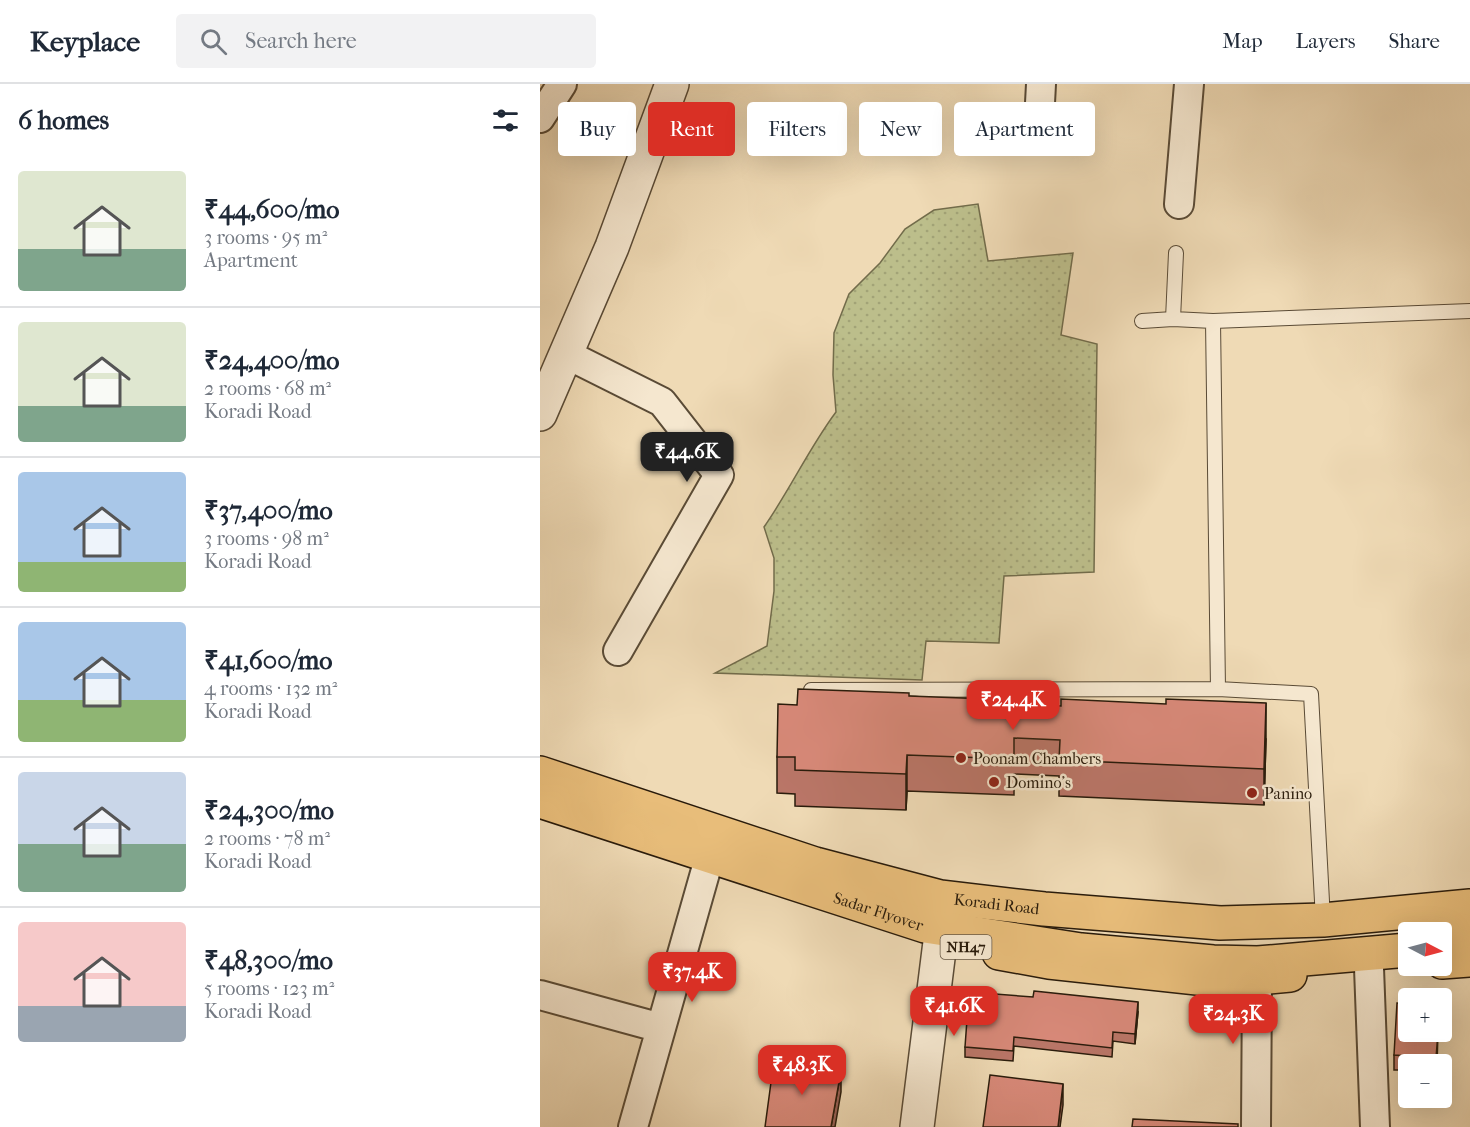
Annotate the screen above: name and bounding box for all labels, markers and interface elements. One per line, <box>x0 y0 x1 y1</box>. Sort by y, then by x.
search box <box>176 14 596 68</box>
text: Keyplace <box>30 25 140 58</box>
icon: search <box>197 25 230 58</box>
text: Search here <box>245 28 357 54</box>
text: Map <box>1222 29 1263 53</box>
text: Layers <box>1296 29 1355 53</box>
text: Share <box>1388 29 1440 53</box>
chip: Buy <box>558 102 636 156</box>
chip: Rent <box>648 102 735 156</box>
chip: Filters <box>747 102 847 156</box>
chip: New <box>859 102 942 156</box>
chip: Apartment <box>954 102 1095 156</box>
icon: filters <box>489 104 522 137</box>
text: 6 homes <box>18 105 109 136</box>
text: ₹44,600/mo <box>204 194 339 225</box>
icon: home <box>66 195 138 267</box>
text: 3 rooms · 95 m² <box>204 226 327 249</box>
text: Apartment <box>204 249 298 272</box>
text: ₹24,400/mo <box>204 345 339 376</box>
icon: home <box>66 346 138 418</box>
text: 2 rooms · 68 m² <box>204 377 331 400</box>
text: Koradi Road <box>204 400 312 423</box>
pin: ₹44.6K <box>638 432 736 483</box>
text: ₹44.6K <box>655 440 719 463</box>
text: ₹37,400/mo <box>204 495 333 526</box>
icon: home <box>66 496 138 568</box>
text: 3 rooms · 98 m² <box>204 527 329 550</box>
text: Koradi Road <box>204 550 312 573</box>
text: ₹41,600/mo <box>204 645 333 676</box>
icon: home <box>66 646 138 718</box>
text: 4 rooms · 132 m² <box>204 677 337 700</box>
pin: ₹24.4K <box>964 680 1062 731</box>
text: ₹24.4K <box>981 688 1045 711</box>
text: Koradi Road <box>204 700 312 723</box>
place label: Poonam Chambers <box>973 749 1101 768</box>
marker: Poonam Chambers <box>954 751 968 765</box>
place label: Domino's <box>1006 773 1071 792</box>
marker: Domino's <box>987 775 1001 789</box>
place label: Panino <box>1264 784 1312 803</box>
marker: Panino <box>1245 786 1259 800</box>
text: ₹24,300/mo <box>204 795 334 826</box>
icon: home <box>66 796 138 868</box>
text: 2 rooms · 78 m² <box>204 827 330 850</box>
text: Koradi Road <box>204 850 312 873</box>
street label: Sadar Flyover <box>831 887 926 934</box>
street label: Koradi Road <box>953 889 1041 918</box>
north arrow <box>1398 922 1452 976</box>
map controls <box>1398 922 1452 1108</box>
road number: NH47 <box>940 935 992 959</box>
text: ₹48,300/mo <box>204 945 333 976</box>
icon: home <box>66 946 138 1018</box>
pin: ₹37.4K <box>643 952 741 1003</box>
text: ₹37.4K <box>662 960 722 983</box>
text: 5 rooms · 123 m² <box>204 977 334 1000</box>
pin: ₹41.6K <box>905 986 1003 1037</box>
button: + <box>1398 988 1452 1042</box>
text: ₹41.6K <box>924 994 984 1017</box>
pin: ₹24.3K <box>1184 994 1282 1045</box>
text: Koradi Road <box>204 1000 312 1023</box>
text: ₹24.3K <box>1203 1002 1263 1025</box>
pin: ₹48.3K <box>753 1045 851 1096</box>
text: ₹48.3K <box>772 1053 832 1076</box>
button: − <box>1398 1054 1452 1108</box>

